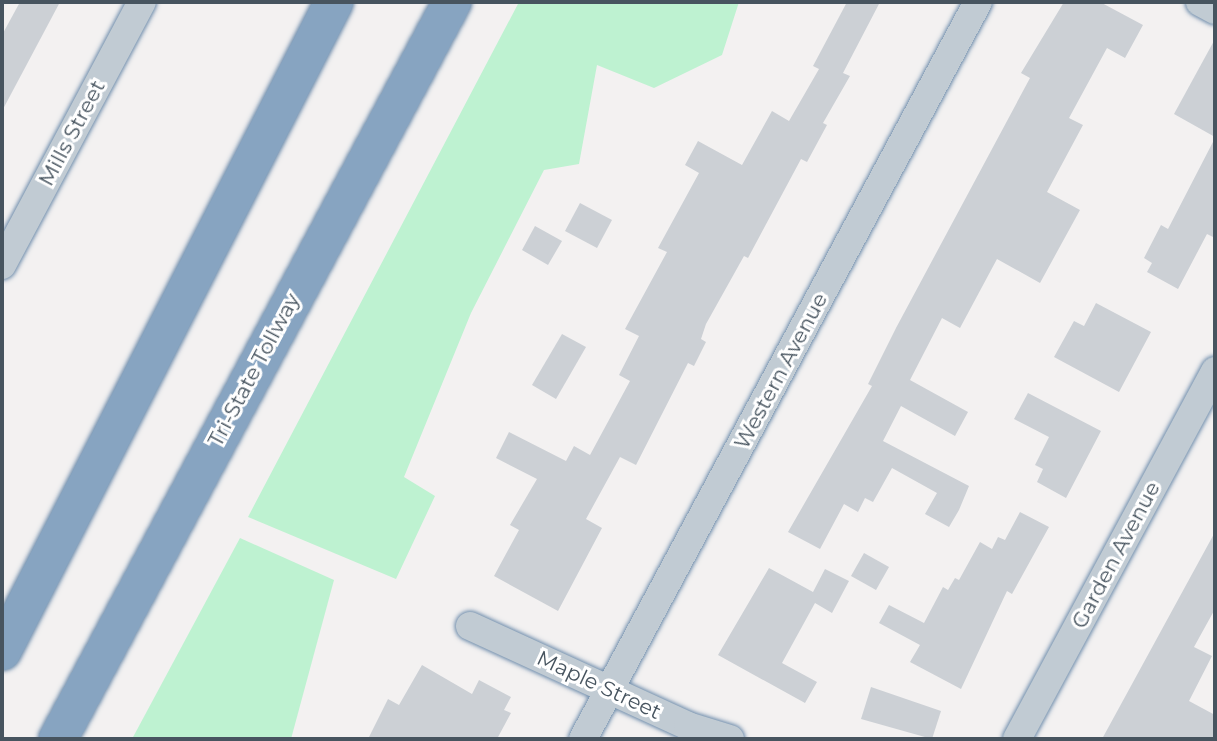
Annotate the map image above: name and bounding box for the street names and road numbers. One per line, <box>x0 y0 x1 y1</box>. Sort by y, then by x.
street label: Mills Street <box>34 76 110 190</box>
street label: Tri-State Tollway <box>203 289 305 451</box>
street label: Western Avenue <box>729 289 833 453</box>
street label: Garden Avenue <box>1067 477 1165 633</box>
street label: Maple Street <box>533 645 665 725</box>

